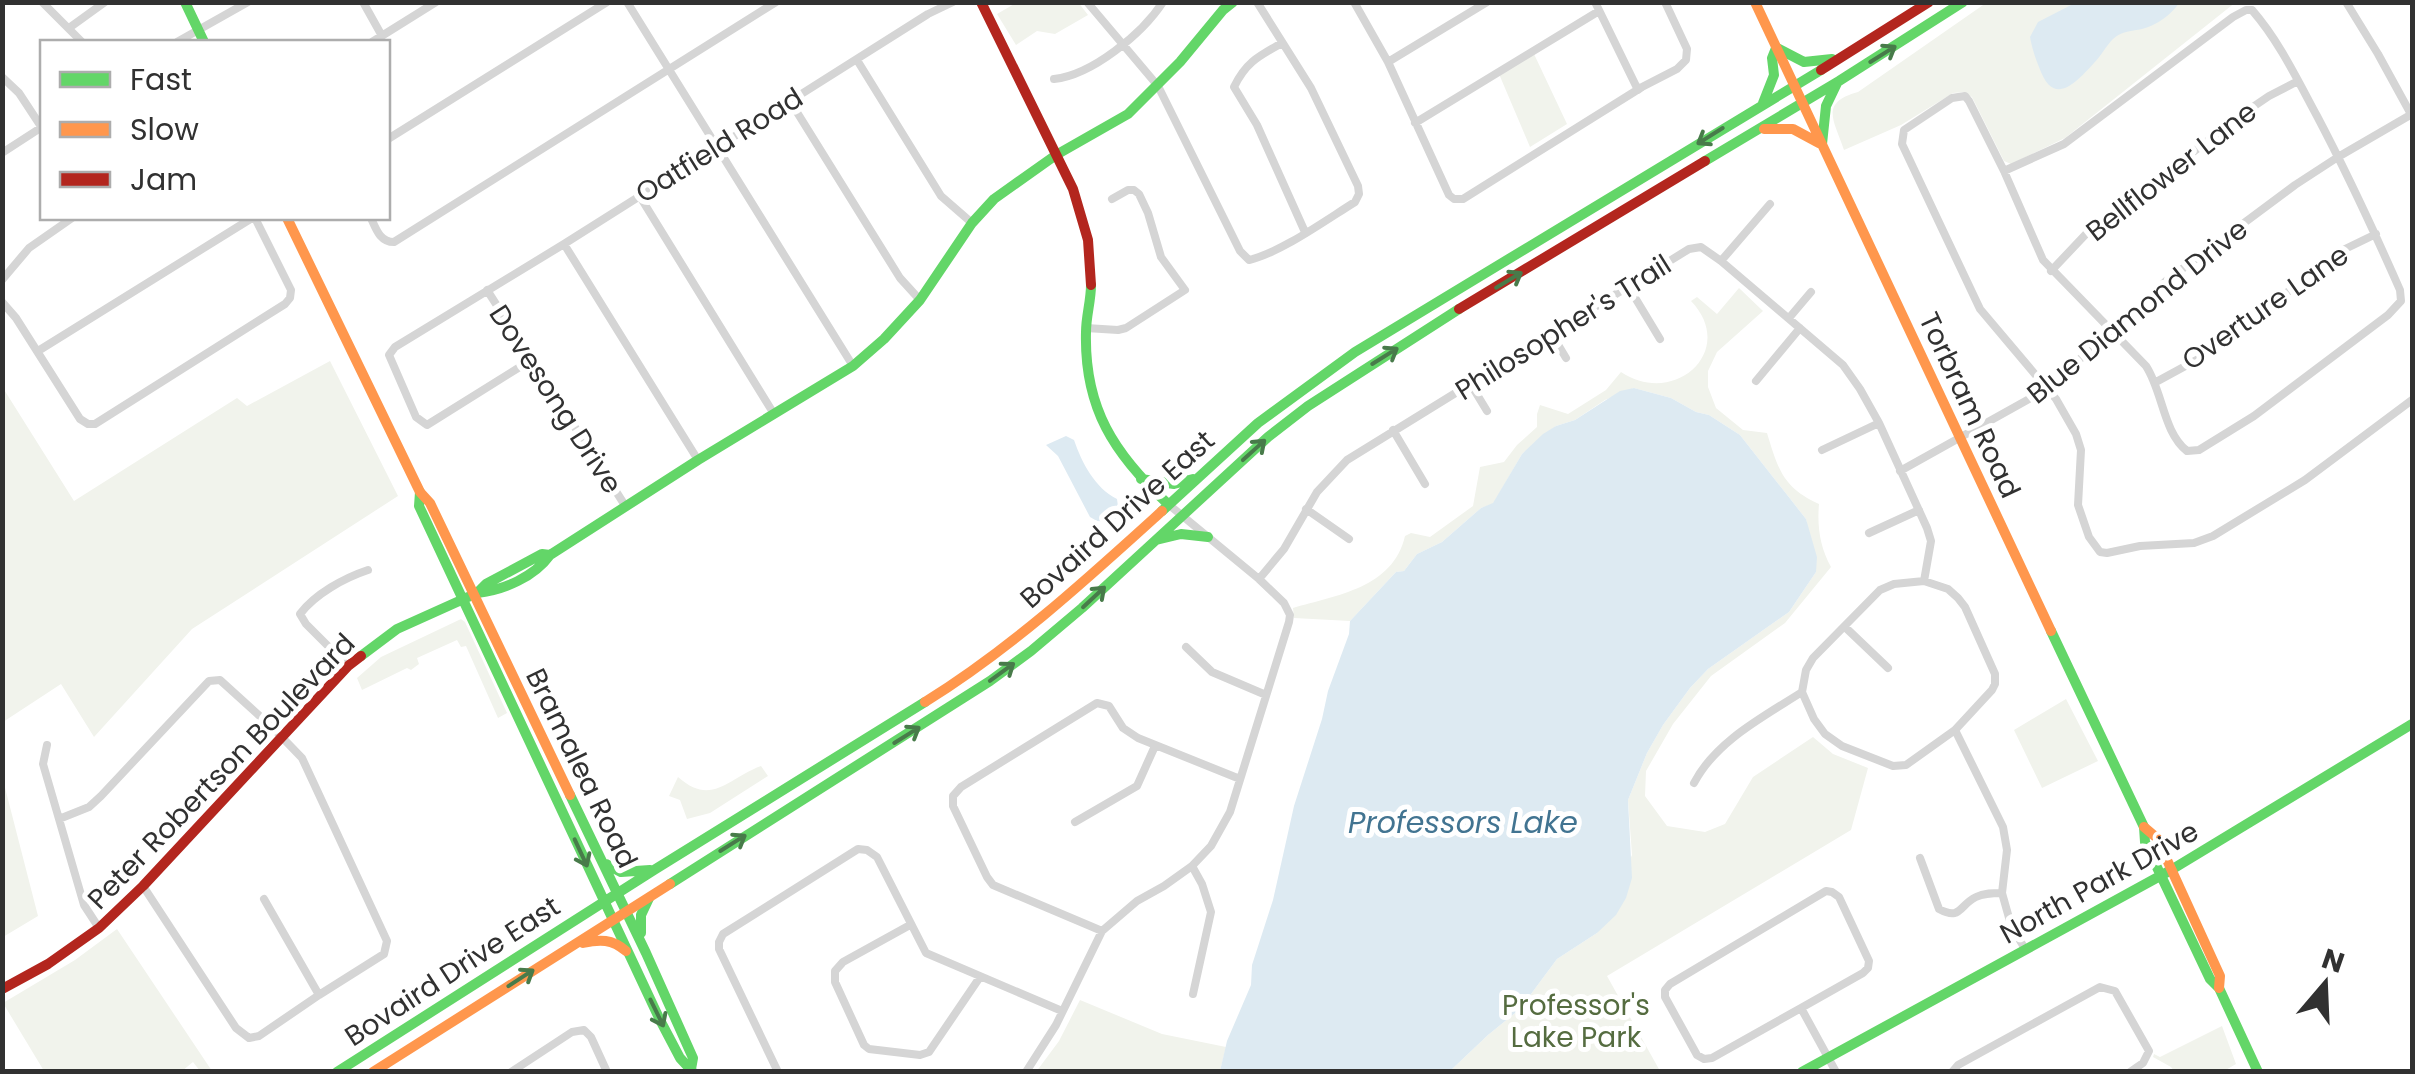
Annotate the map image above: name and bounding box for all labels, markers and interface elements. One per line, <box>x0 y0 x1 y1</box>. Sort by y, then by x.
legend <box>40 40 390 220</box>
one-way arrow <box>1869 44 1897 64</box>
text: Fast <box>130 58 192 101</box>
street label: Oatfield Road <box>628 78 810 212</box>
street label: Bellflower Lane <box>2078 92 2265 250</box>
text: Slow <box>130 108 199 151</box>
one-way arrow <box>1696 126 1725 146</box>
text: Jam <box>130 158 197 201</box>
street label: Blue Diamond Drive <box>2019 210 2256 413</box>
street label: Overture Lane <box>2174 235 2356 379</box>
street label: Philosopher's Trail <box>1448 245 1679 410</box>
one-way arrow <box>1494 270 1523 290</box>
street label: Dovesong Drive <box>480 297 631 501</box>
street label: Torbram Road <box>1909 306 2030 505</box>
one-way arrow <box>1370 346 1398 366</box>
street label: Bovaird Drive East <box>1012 421 1223 617</box>
one-way arrow <box>1241 438 1266 461</box>
one-way arrow <box>1081 586 1106 609</box>
street label: Peter Robertson Boulevard <box>79 625 364 918</box>
one-way arrow <box>988 661 1015 682</box>
street label: Bramalea Road <box>516 662 647 875</box>
one-way arrow <box>892 724 921 745</box>
water label: Professors Lake <box>1348 801 1578 844</box>
street label: North Park Drive <box>1993 812 2205 953</box>
one-way arrow <box>719 833 747 854</box>
one-way arrow <box>573 837 591 868</box>
street label: Bovaird Drive East <box>337 887 567 1056</box>
north arrow <box>2275 934 2375 1034</box>
text: N <box>2317 939 2349 983</box>
one-way arrow <box>506 968 535 989</box>
park label: Professor's Lake Park <box>1502 986 1650 1057</box>
one-way arrow <box>648 998 667 1027</box>

